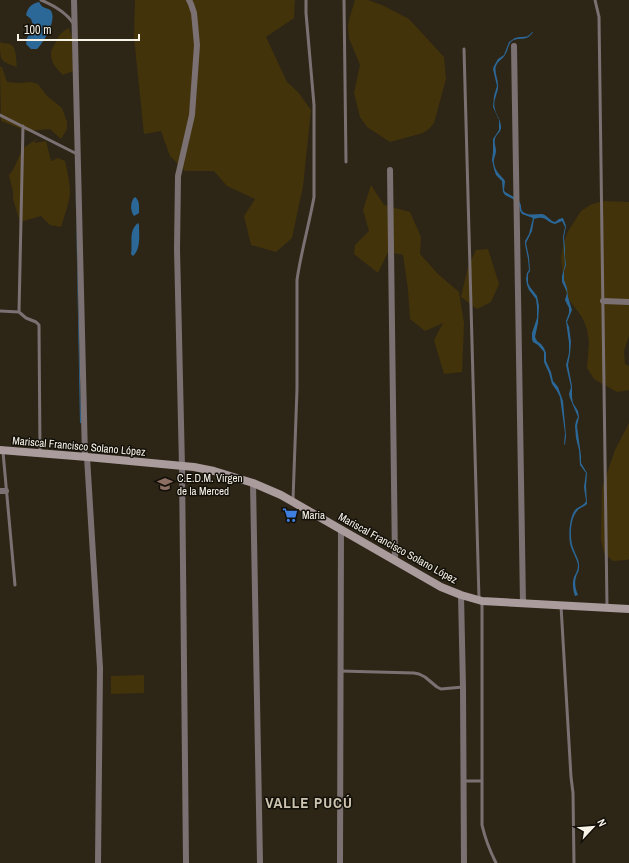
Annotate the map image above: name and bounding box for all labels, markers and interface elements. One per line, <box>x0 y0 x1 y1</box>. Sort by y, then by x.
scale bar <box>18 16 139 42</box>
text: 100 m <box>24 22 51 38</box>
street label: Mariscal Francisco Solano López <box>12 433 147 459</box>
place label: C.E.D.M. Virgen de la Merced <box>177 471 243 498</box>
school or university icon: C.E.D.M. Virgen de la Merced <box>156 475 174 493</box>
supermarket icon: Maria <box>281 506 299 524</box>
place label: Maria <box>302 508 325 522</box>
street label: Mariscal Francisco Solano López <box>336 509 460 587</box>
district label: VALLE PUCÚ <box>265 792 353 813</box>
north arrow <box>573 807 613 847</box>
text: N <box>594 817 610 829</box>

